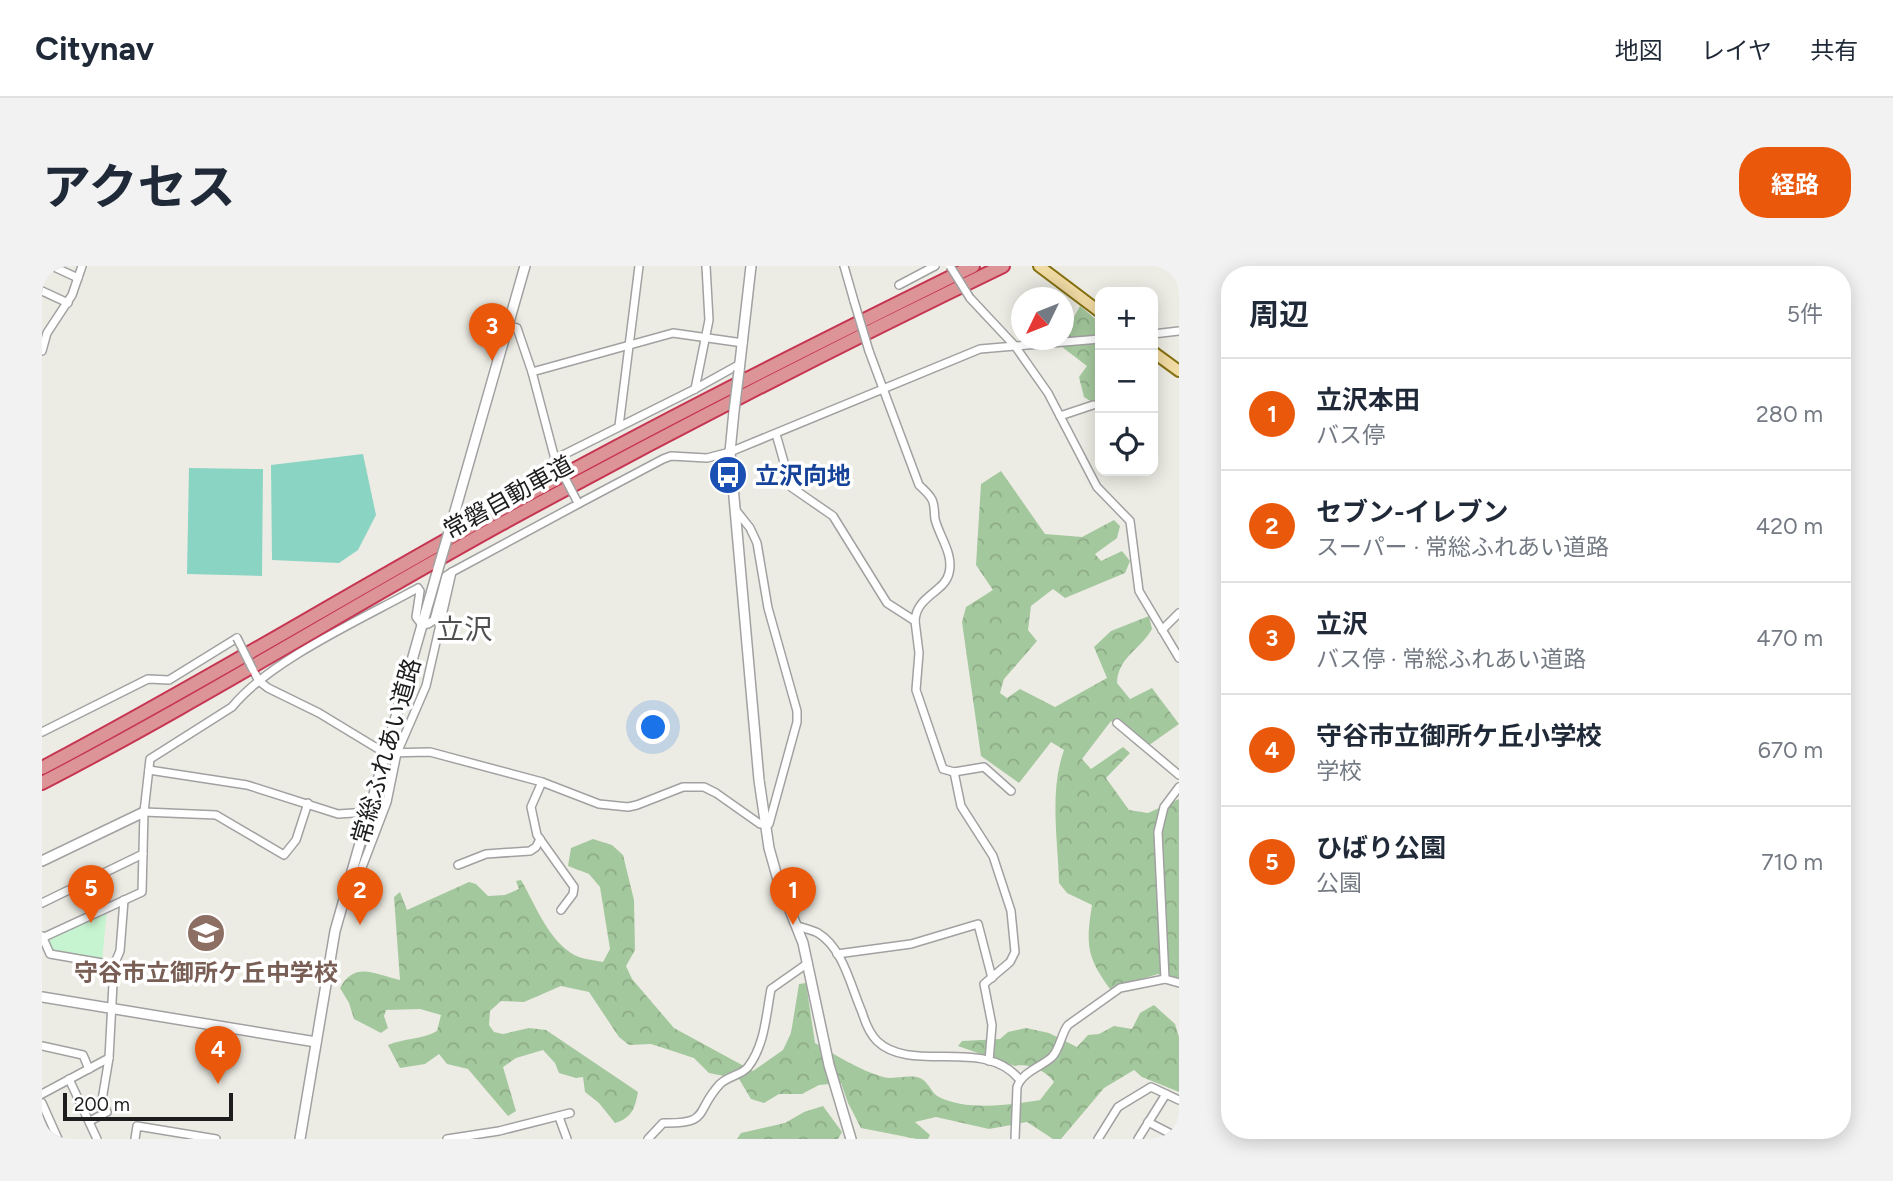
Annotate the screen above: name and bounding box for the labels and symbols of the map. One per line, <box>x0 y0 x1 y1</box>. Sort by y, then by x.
north arrow <box>1011 287 1074 350</box>
pin: 3 <box>469 303 515 361</box>
street label: 常磐自動車道 <box>438 449 578 545</box>
bus stop icon: 立沢向地 <box>707 454 749 496</box>
place label: 立沢向地 <box>755 461 851 490</box>
district label: 立沢 <box>436 612 492 646</box>
street label: 常総ふれあい道路 <box>346 655 426 847</box>
your location <box>636 710 670 744</box>
pin: 5 <box>68 865 114 923</box>
pin: 2 <box>337 867 383 925</box>
pin: 1 <box>770 867 816 925</box>
school or university icon: 守谷市立御所ケ丘中学校 <box>185 912 227 954</box>
place label: 守谷市立御所ケ丘中学校 <box>74 958 338 987</box>
pin: 4 <box>195 1026 241 1084</box>
scale bar <box>63 1090 233 1122</box>

